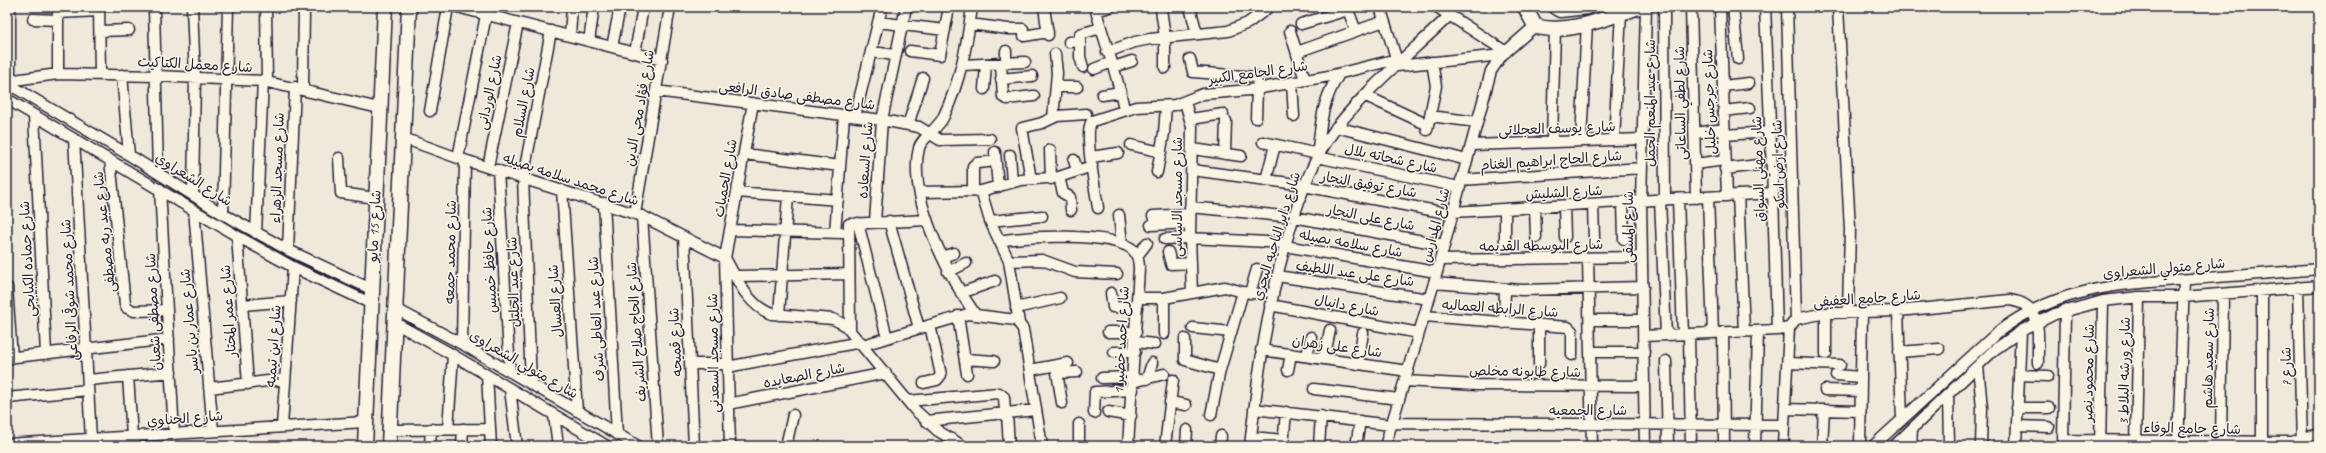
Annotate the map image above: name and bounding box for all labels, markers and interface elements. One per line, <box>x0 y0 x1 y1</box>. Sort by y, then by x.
street label: شارع عبد المنعم الجمل <box>1642 39 1661 167</box>
street label: شارع لطفي الساعاتى <box>1671 46 1694 160</box>
street label: شارع فؤاد محى الدين <box>621 48 659 168</box>
street label: شارع جرجس خليل <box>1699 49 1721 155</box>
street label: شارع معمل الكتاكيت <box>137 53 253 77</box>
street label: شارع الوردانى <box>473 53 507 131</box>
street label: شارع الجامع الكبير <box>1206 57 1309 90</box>
street label: شارع السلام <box>508 66 541 139</box>
street label: شارع مصطفى صادق الرافعى <box>718 77 876 115</box>
street label: شارع مسجد الزهراء <box>267 112 289 224</box>
street label: شارع مهني السواق <box>1748 116 1773 222</box>
street label: شارع يوسف العجلاتى <box>1498 118 1616 140</box>
street label: شارع ارض اسكو <box>1768 119 1790 210</box>
street label: شارع السعاده <box>854 121 878 199</box>
street label: شارع مسجد الاساسى <box>1169 137 1187 257</box>
street label: شارع الحميات <box>710 138 742 219</box>
street label: شارع شحاته بلال <box>1343 140 1439 178</box>
street label: شارع الحاج ابراهيم الغنام <box>1480 147 1623 177</box>
street label: شارع الشعراوي <box>151 149 235 211</box>
street label: شارع محمد سلامه بصيله <box>500 149 641 210</box>
street label: شارع توفيق النجار <box>1318 168 1418 202</box>
street label: شارع عبد ربه مصطفى <box>90 170 120 293</box>
street label: شارع داير الناحيه البحري <box>1249 170 1306 303</box>
street label: شارع الشليش <box>1525 182 1603 204</box>
street label: شارع المدارس <box>1417 186 1455 265</box>
street label: شارع 15 مايو <box>364 190 386 264</box>
street label: شارع المسقى <box>1620 191 1638 263</box>
street label: شارع محمد جمعه <box>441 200 461 304</box>
street label: شارع على النجار <box>1325 200 1416 235</box>
street label: شارع حماده الكبابجى <box>16 201 40 317</box>
street label: شارع حافظ خميس <box>478 206 502 314</box>
street label: شارع محمد شوقى الرفاعى <box>57 219 83 361</box>
street label: شارع سلامه بصيله <box>1298 226 1404 262</box>
street label: شارع عبد الجليل <box>503 236 525 328</box>
street label: شارع البوسطه القديمه <box>1479 236 1603 256</box>
street label: شارع مصطفى شعبان <box>142 253 166 371</box>
street label: شارع متولي الشعراوى <box>2102 255 2226 286</box>
street label: شارع عبد العاطى شرف <box>585 256 609 382</box>
street label: شارع على عبد اللطيف <box>1295 257 1415 291</box>
street label: شارع الحاج صلاح الشريف <box>623 261 651 403</box>
street label: شارع عمر المختار <box>217 264 241 359</box>
street label: شارع العسال <box>544 264 568 338</box>
street label: شارع عمار بن ياسر <box>176 268 204 375</box>
street label: شارع احمد خضير 1 <box>1110 286 1134 395</box>
street label: شارع جامع العفيفى <box>1813 286 1922 313</box>
street label: شارع دانيال <box>1313 291 1381 321</box>
street label: شارع مسجد السعدنى <box>704 293 724 413</box>
street label: شارع الرابطه العماليه <box>1441 296 1559 322</box>
street label: شارع ابن تيميه <box>262 304 286 388</box>
street label: شارع قميحه <box>665 307 687 377</box>
street label: شارع سعيد هاشم <box>2199 307 2220 409</box>
street label: شارع ورشه البلاط 3 <box>2115 317 2135 425</box>
street label: شارع محمود نصر <box>2079 324 2099 423</box>
street label: شارع متولي الشعراوى <box>464 326 581 406</box>
street label: شارع على زهران <box>1291 332 1383 362</box>
street label: شارع 7 <box>2278 347 2296 387</box>
street label: شارع الصعايده <box>762 359 847 393</box>
street label: شارع طابونه مخلص <box>1469 362 1581 382</box>
street label: شارع الجمعيه <box>1549 402 1627 420</box>
street label: شارع الحناوي <box>146 407 224 432</box>
street label: شارع جامع الوفاء <box>2143 419 2241 440</box>

